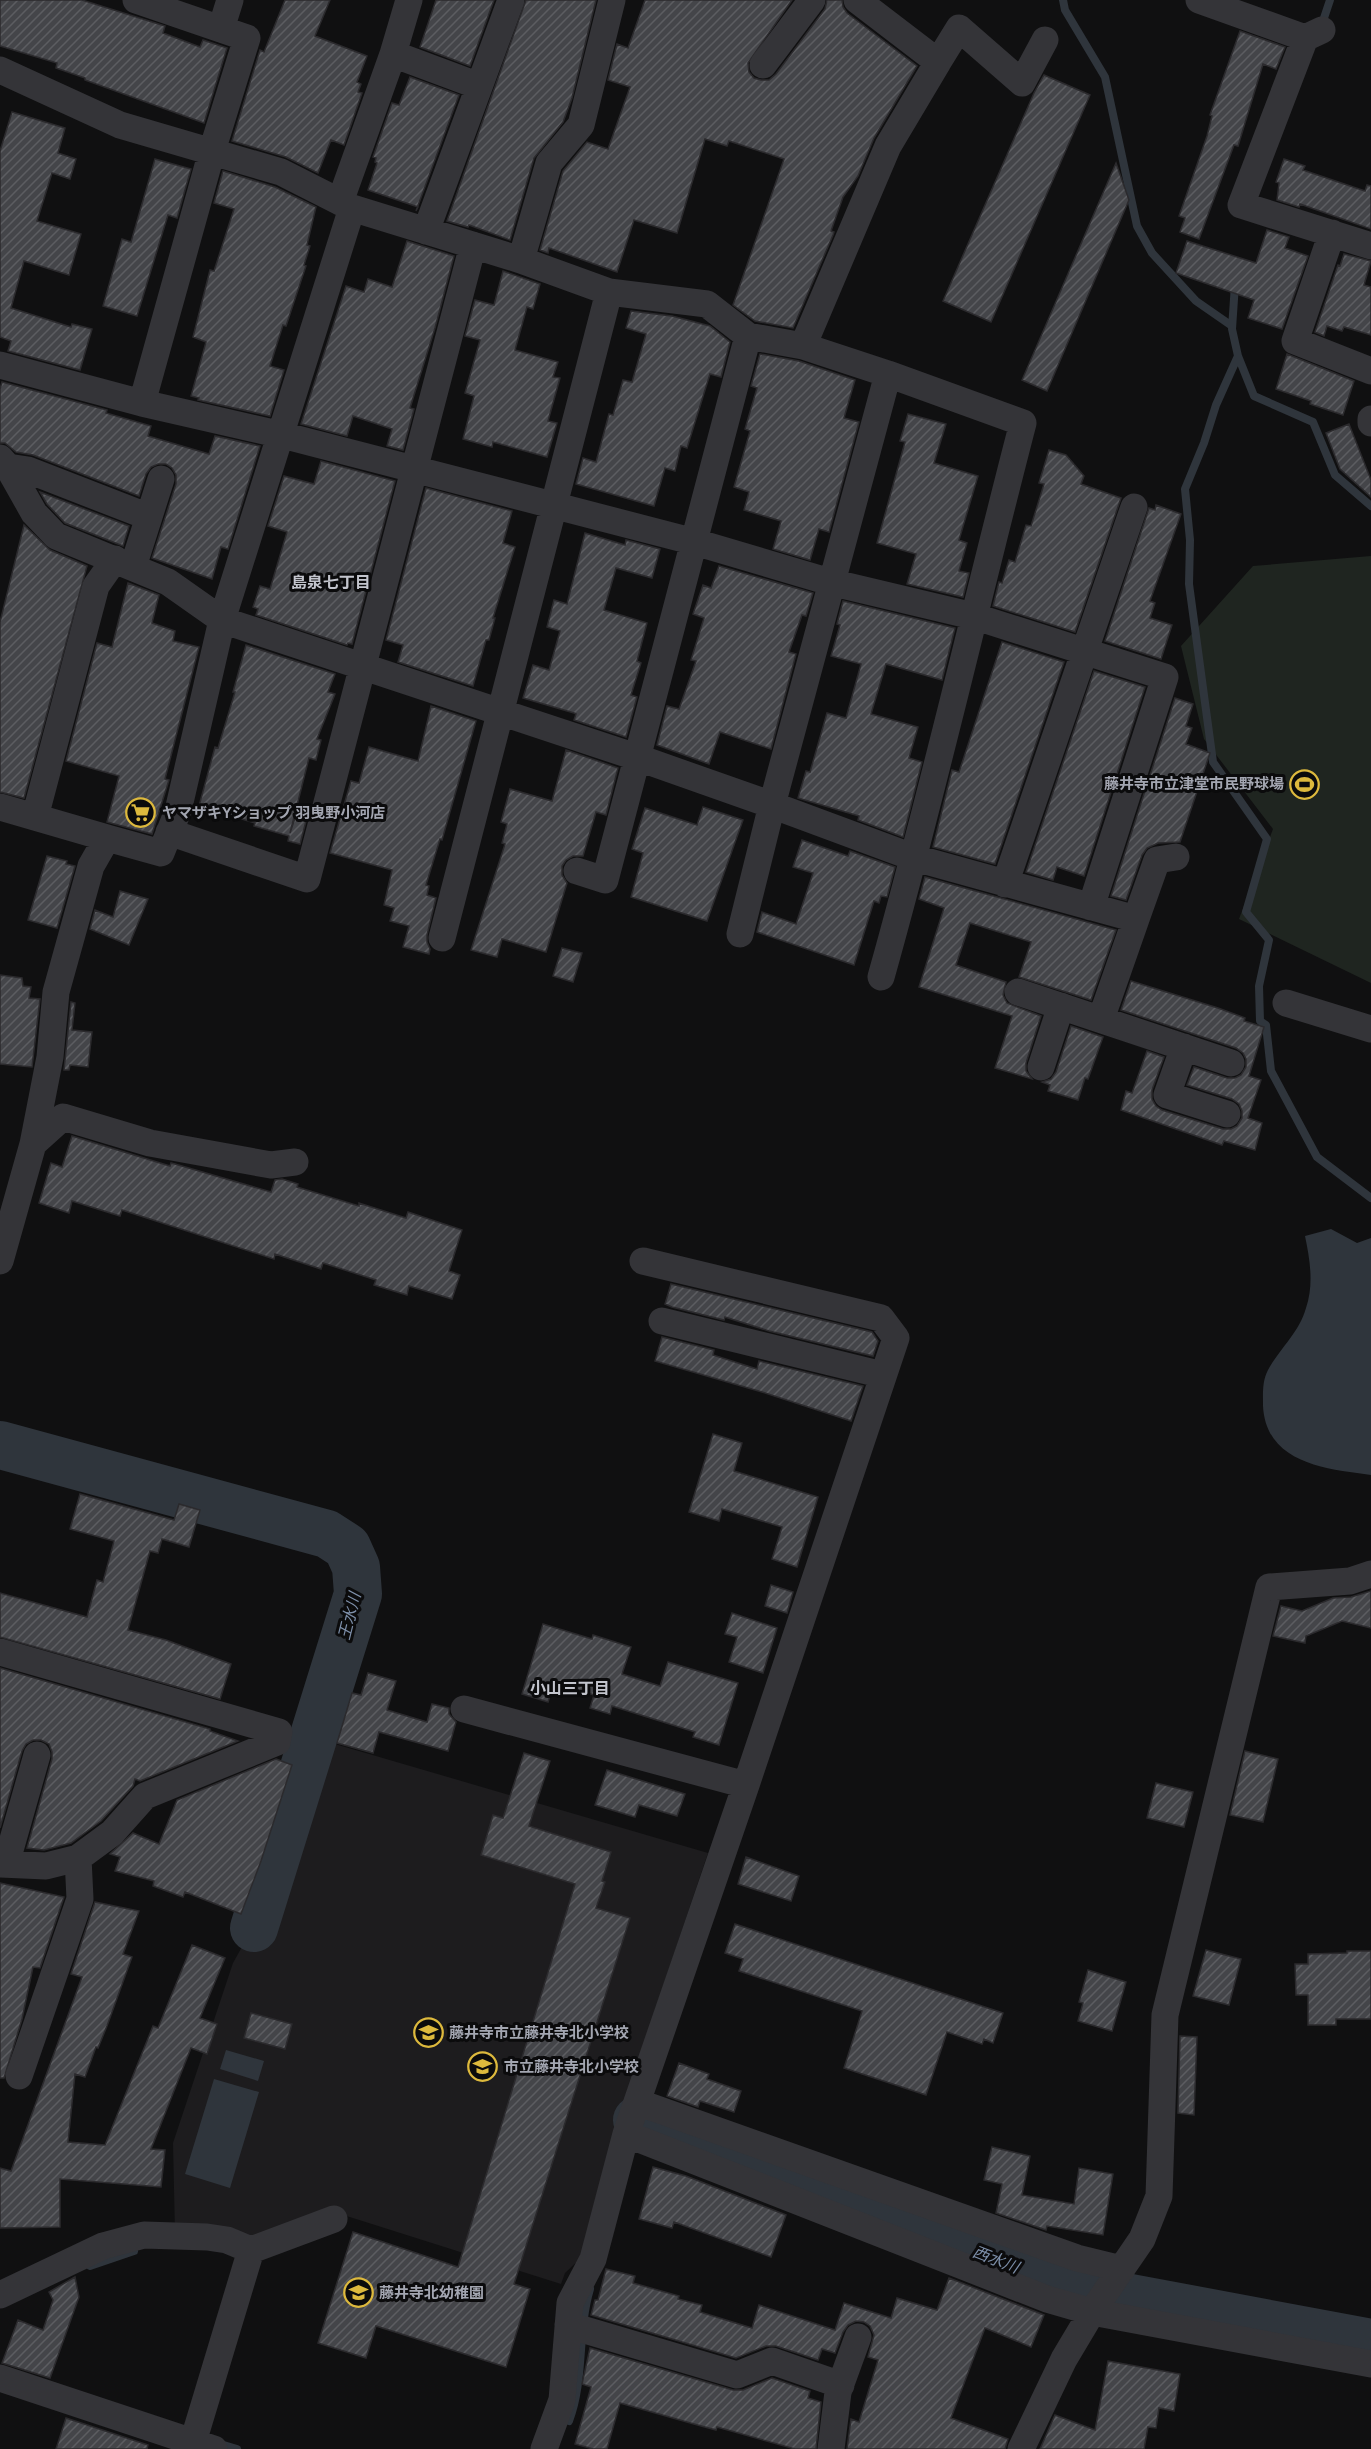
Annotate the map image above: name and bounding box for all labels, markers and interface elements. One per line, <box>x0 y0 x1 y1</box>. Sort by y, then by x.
district label: 島泉七丁目 <box>291 573 371 592</box>
sports icon: 藤井寺市立津堂市民野球場 <box>1289 768 1321 800</box>
place label: 藤井寺市立津堂市民野球場 <box>1104 775 1284 793</box>
supermarket icon: ヤマザキYショップ 羽曳野小河店 <box>125 797 157 829</box>
place label: ヤマザキYショップ 羽曳野小河店 <box>162 804 385 822</box>
water label: 王水川 <box>334 1589 365 1642</box>
district label: 小山三丁目 <box>530 1679 610 1698</box>
school or university icon: 藤井寺市立藤井寺北小学校 <box>412 2017 444 2049</box>
place label: 藤井寺市立藤井寺北小学校 <box>449 2024 629 2042</box>
school or university icon: 市立藤井寺北小学校 <box>467 2051 499 2083</box>
place label: 市立藤井寺北小学校 <box>504 2058 639 2076</box>
water label: 西水川 <box>970 2242 1023 2278</box>
school or university icon: 藤井寺北幼稚園 <box>342 2277 374 2309</box>
place label: 藤井寺北幼稚園 <box>379 2284 484 2302</box>

